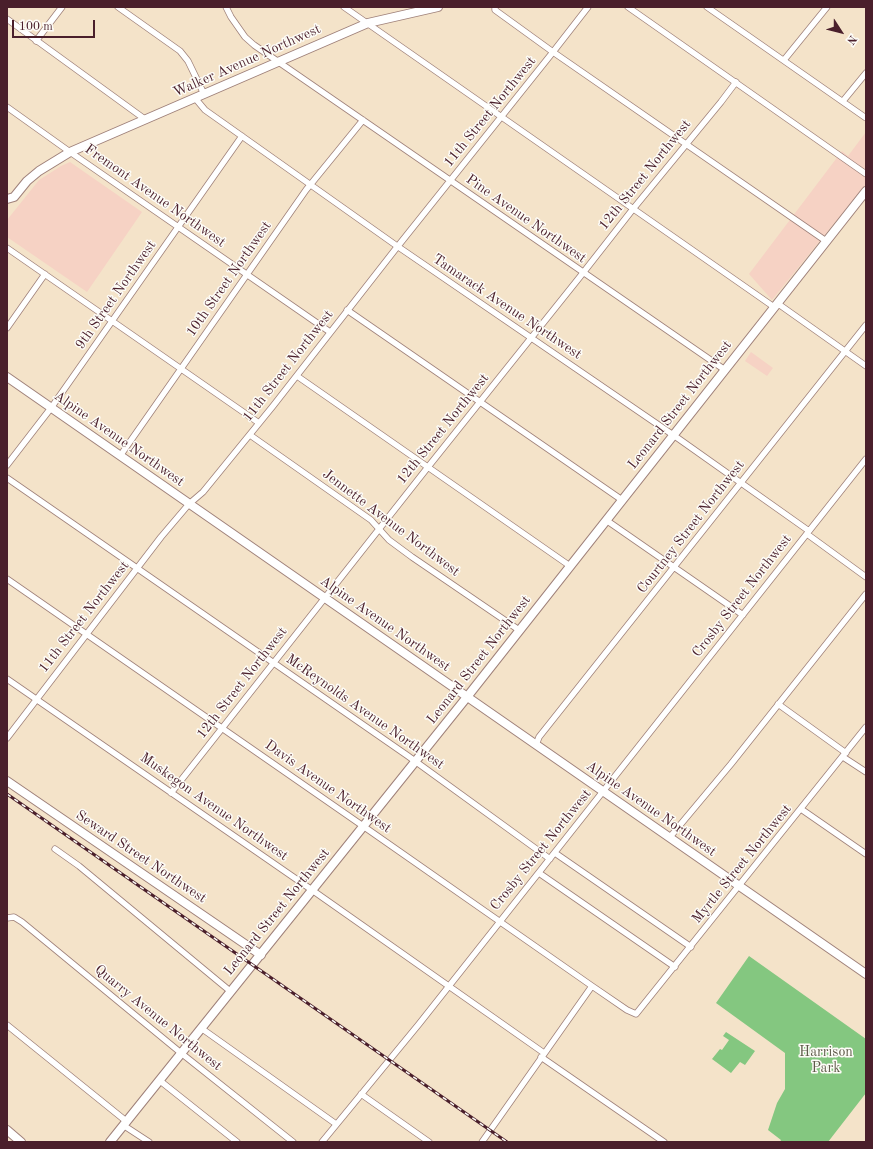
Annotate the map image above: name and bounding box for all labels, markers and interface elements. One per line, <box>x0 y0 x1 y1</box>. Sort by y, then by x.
scale bar <box>14 12 97 38</box>
north arrow <box>821 12 861 52</box>
text: 100 m <box>19 21 53 33</box>
street label: Walker Avenue Northwest <box>171 21 323 101</box>
text: N <box>844 33 858 46</box>
street label: 11th Street Northwest <box>440 53 540 171</box>
street label: 12th Street Northwest <box>595 116 695 234</box>
street label: Fremont Avenue Northwest <box>81 141 229 251</box>
street label: Pine Avenue Northwest <box>463 171 589 267</box>
street label: 10th Street Northwest <box>183 218 275 340</box>
street label: 9th Street Northwest <box>72 237 160 353</box>
street label: Tamarack Avenue Northwest <box>429 251 585 363</box>
street label: 11th Street Northwest <box>239 307 337 425</box>
street label: Leonard Street Northwest <box>624 337 736 473</box>
street label: 12th Street Northwest <box>393 370 493 488</box>
street label: Alpine Avenue Northwest <box>51 388 187 490</box>
street label: Courtney Street Northwest <box>634 457 748 597</box>
street label: Jennette Avenue Northwest <box>319 466 463 580</box>
street label: Crosby Street Northwest <box>689 531 795 661</box>
street label: 11th Street Northwest <box>35 558 133 676</box>
street label: Alpine Avenue Northwest <box>317 573 453 675</box>
street label: Leonard Street Northwest <box>423 592 535 728</box>
street label: 12th Street Northwest <box>193 624 291 742</box>
street label: McReynolds Avenue Northwest <box>283 651 447 773</box>
street label: Davis Avenue Northwest <box>262 737 394 837</box>
street label: Muskegon Avenue Northwest <box>137 749 291 865</box>
street label: Alpine Avenue Northwest <box>583 758 719 860</box>
street label: Crosby Street Northwest <box>487 786 595 914</box>
street label: Myrtle Street Northwest <box>689 801 795 927</box>
street label: Seward Street Northwest <box>72 807 210 907</box>
street label: Leonard Street Northwest <box>220 845 334 979</box>
street label: Quarry Avenue Northwest <box>91 961 225 1075</box>
park label: Harrison Park <box>799 1044 853 1076</box>

